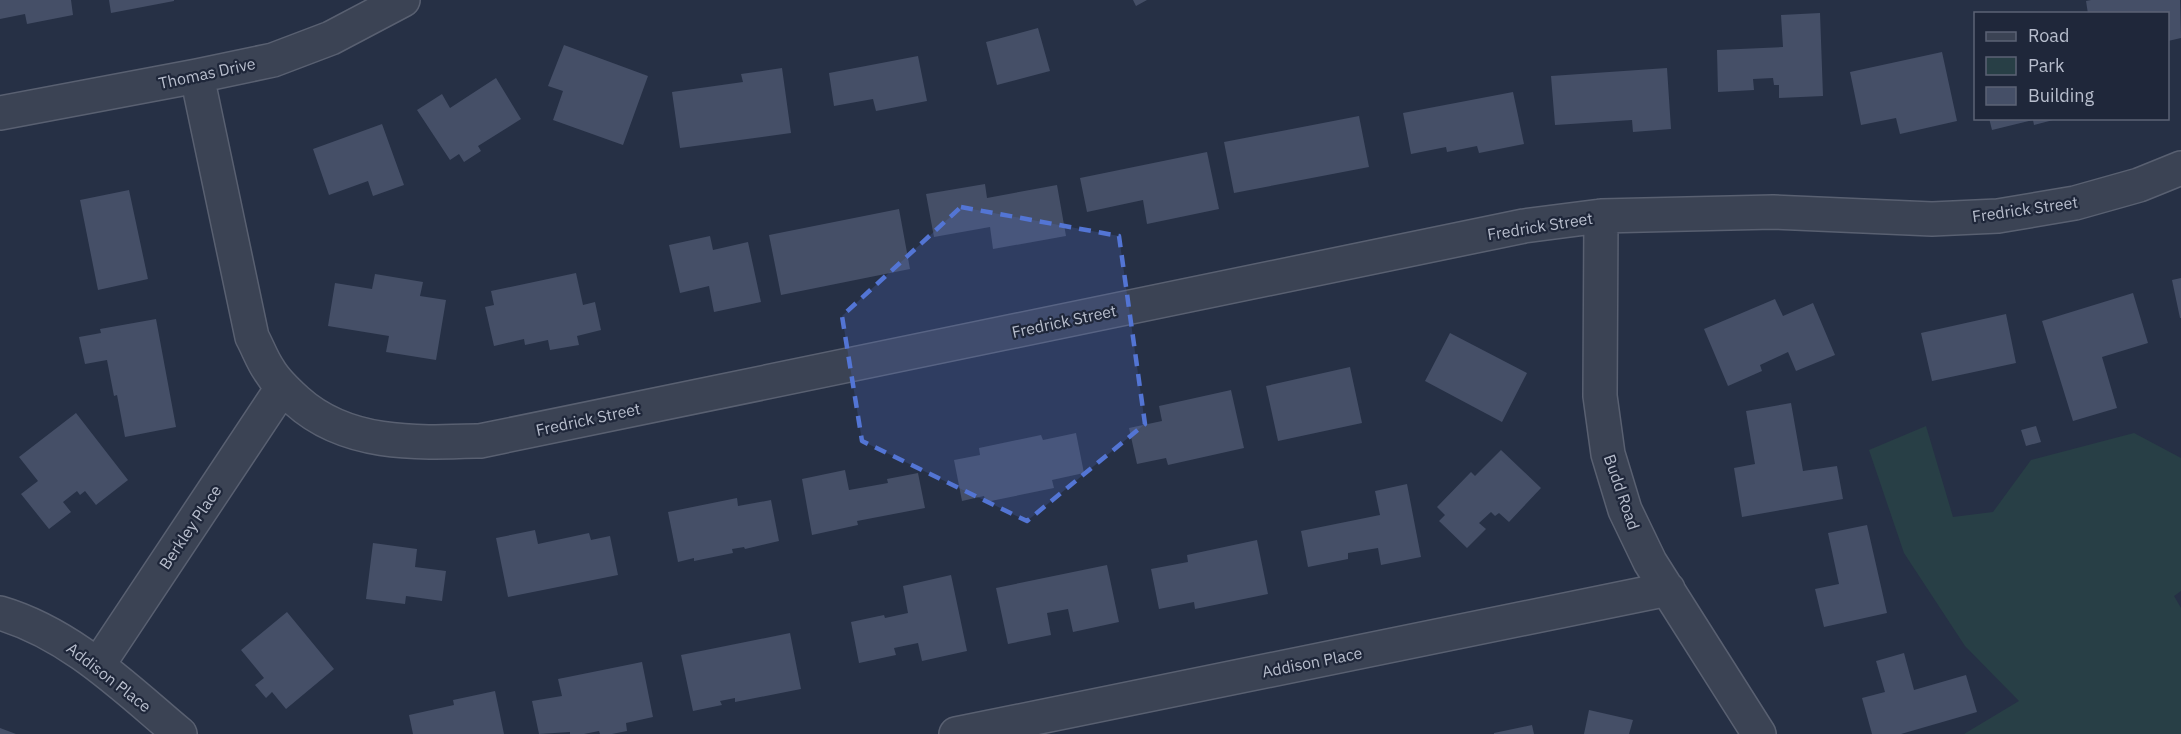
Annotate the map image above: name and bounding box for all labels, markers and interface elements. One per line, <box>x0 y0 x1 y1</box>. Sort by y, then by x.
legend <box>1974 12 2169 120</box>
text: Road <box>2028 24 2069 47</box>
street label: Thomas Drive <box>157 53 257 93</box>
text: Park <box>2028 54 2065 77</box>
text: Building <box>2028 84 2095 107</box>
street label: Fredrick Street <box>1971 192 2079 226</box>
street label: Fredrick Street <box>1486 208 1594 244</box>
street label: Fredrick Street <box>1010 300 1118 342</box>
street label: Fredrick Street <box>534 398 642 440</box>
street label: Budd Road <box>1600 452 1644 532</box>
street label: Berkley Place <box>154 481 226 573</box>
street label: Addison Place <box>63 638 155 716</box>
street label: Addison Place <box>1260 642 1364 682</box>

